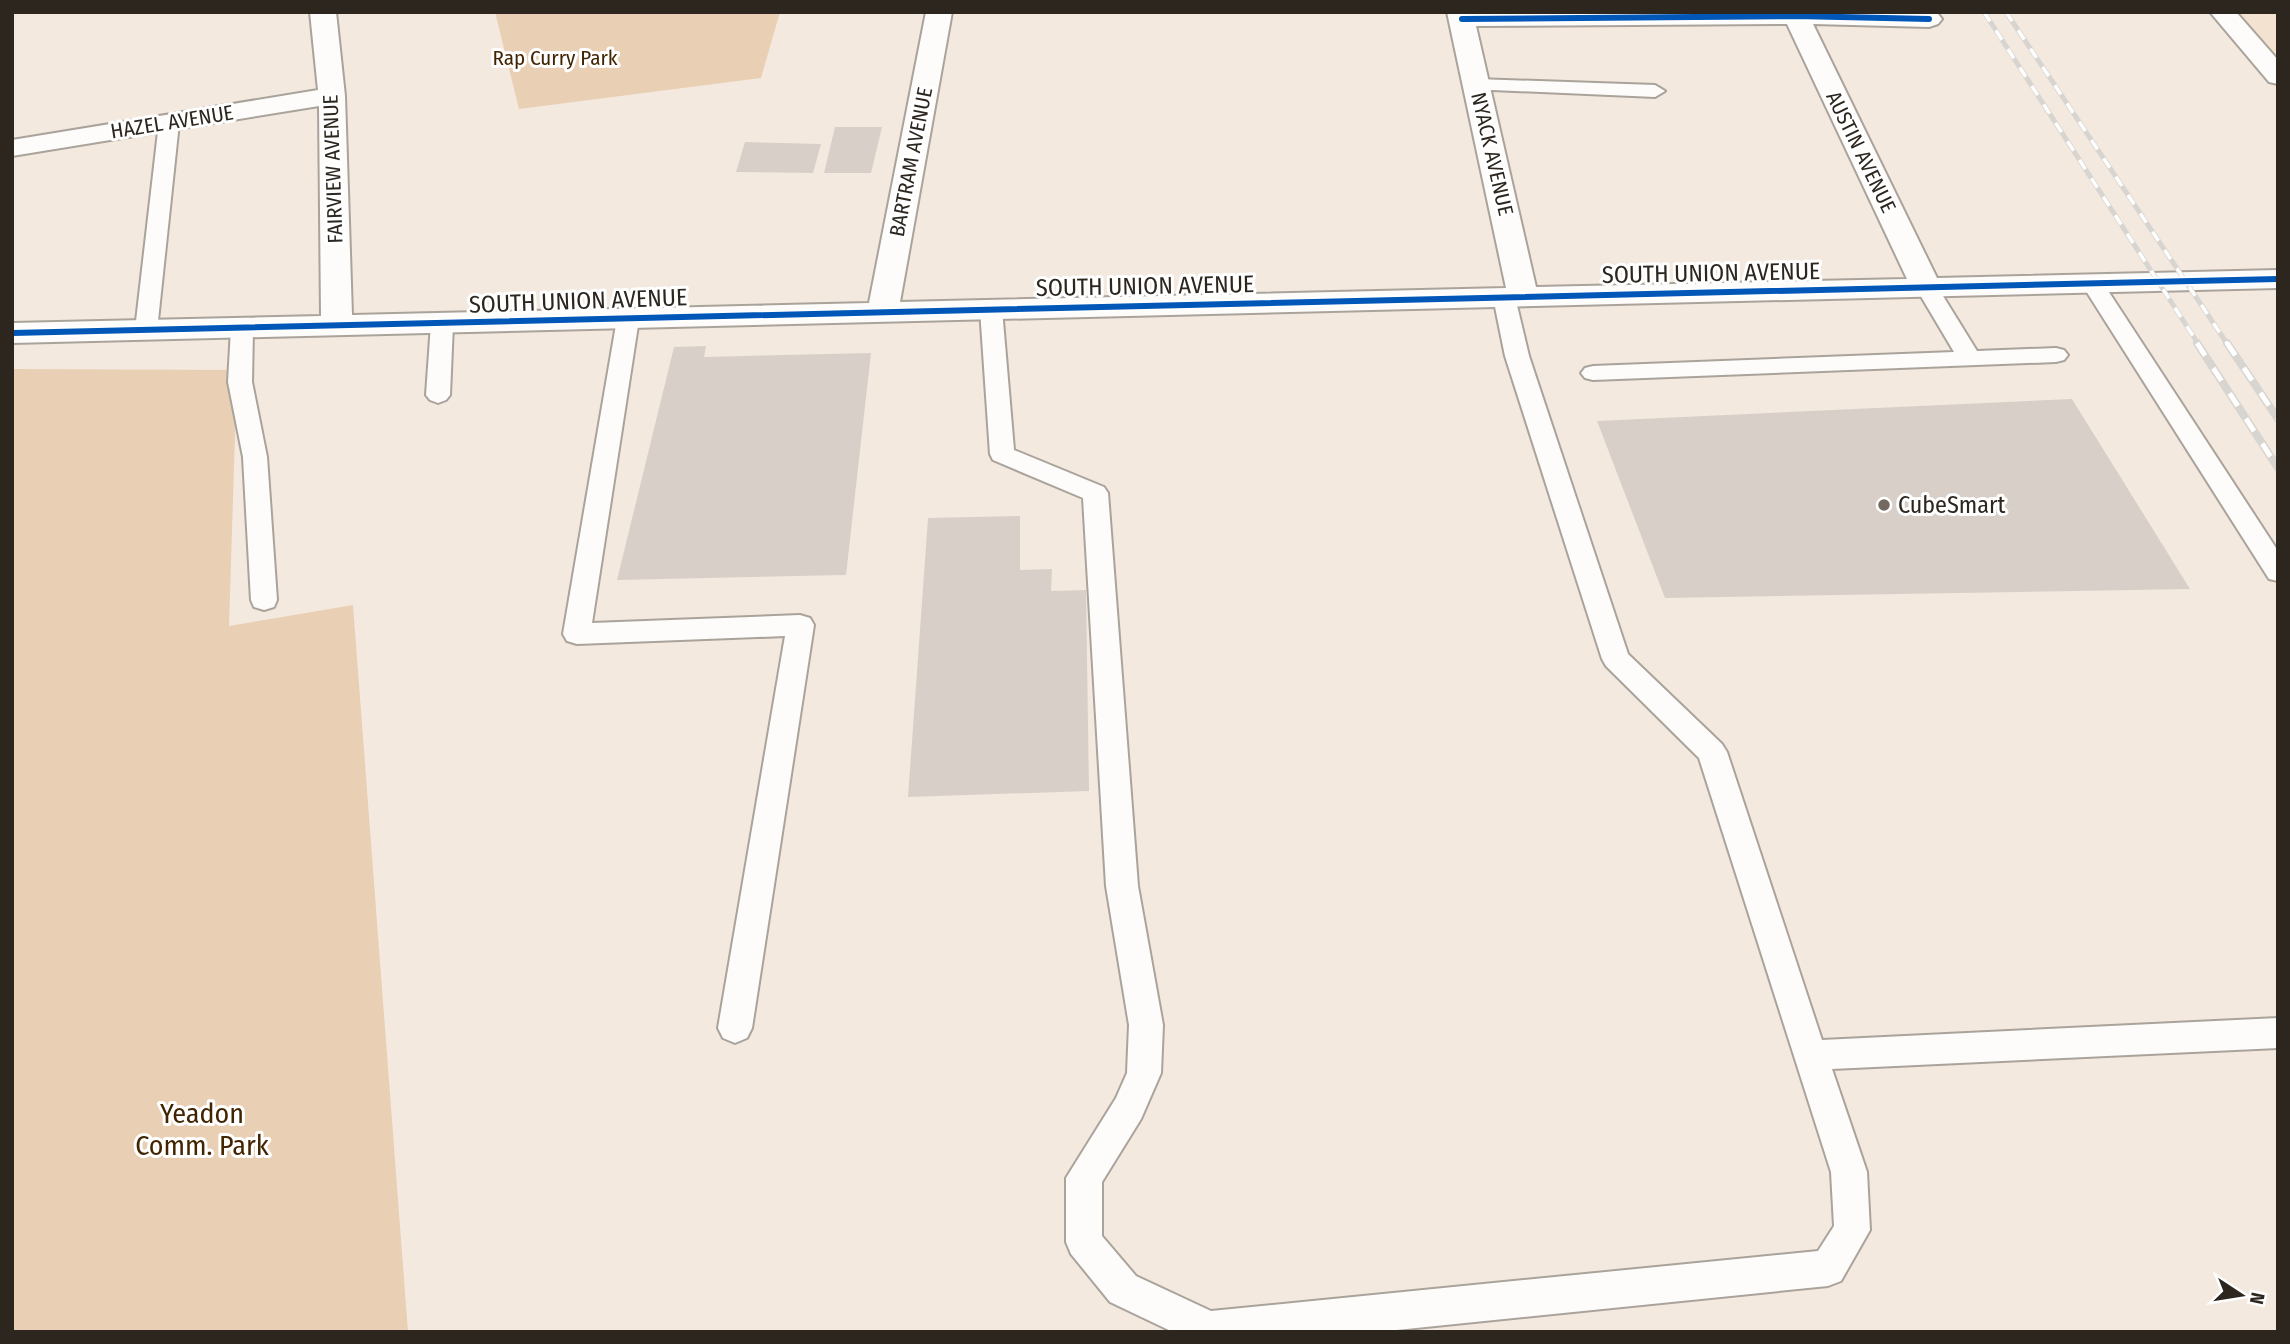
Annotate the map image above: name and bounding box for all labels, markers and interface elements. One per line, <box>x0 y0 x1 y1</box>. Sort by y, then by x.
park label: Rap Curry Park <box>492 45 618 71</box>
street label: BARTRAM AVENUE <box>884 85 938 239</box>
street label: AUSTIN AVENUE <box>1820 87 1902 217</box>
street label: NYACK AVENUE <box>1465 90 1519 218</box>
street label: FAIRVIEW AVENUE <box>317 94 349 244</box>
street label: HAZEL AVENUE <box>109 99 235 145</box>
street label: SOUTH UNION AVENUE <box>1602 257 1820 289</box>
street label: SOUTH UNION AVENUE <box>1036 270 1254 302</box>
street label: SOUTH UNION AVENUE <box>468 283 688 319</box>
place label: CubeSmart <box>1898 491 2005 519</box>
marker: CubeSmart <box>1876 497 1892 513</box>
park label: Yeadon Comm. Park <box>135 1097 270 1162</box>
north arrow <box>2206 1260 2276 1330</box>
text: N <box>2245 1290 2270 1306</box>

